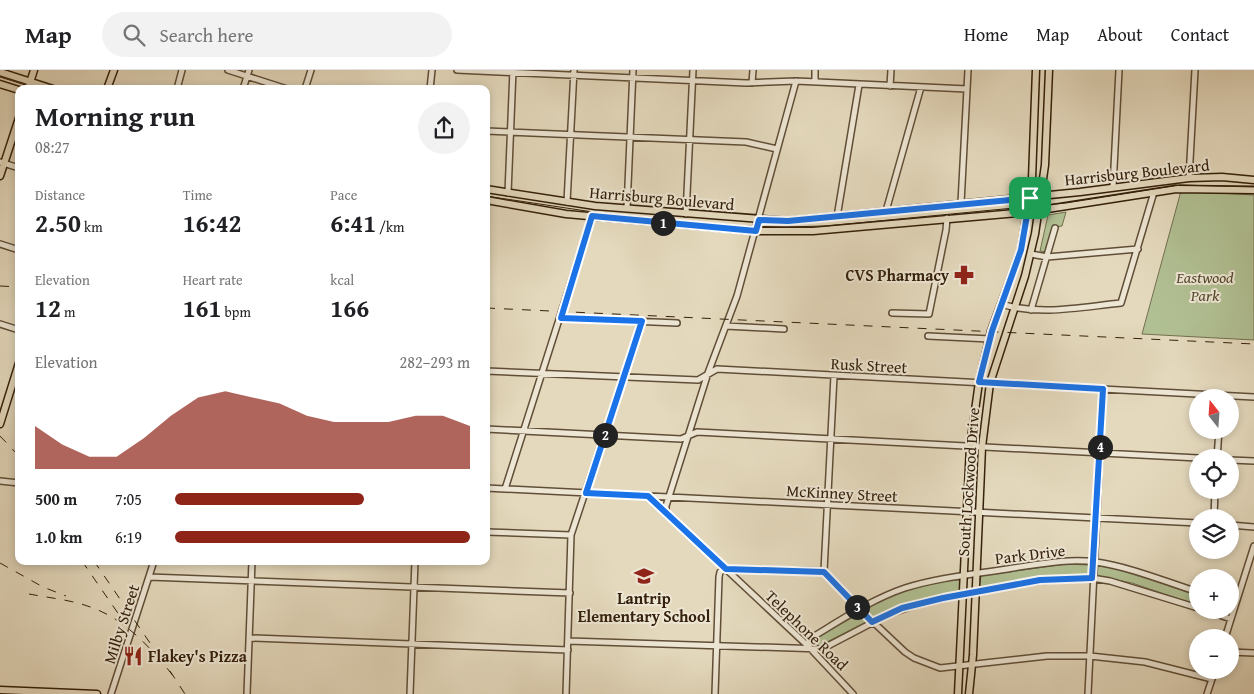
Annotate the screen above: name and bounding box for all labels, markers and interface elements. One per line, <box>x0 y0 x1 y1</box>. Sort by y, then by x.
search box <box>102 12 452 57</box>
text: Map <box>25 17 72 52</box>
icon: search <box>120 21 148 49</box>
text: Search here <box>160 21 253 49</box>
text: Home <box>964 21 1008 48</box>
text: Map <box>1036 21 1069 48</box>
text: About <box>1097 21 1143 48</box>
text: Contact <box>1171 21 1229 48</box>
text: Morning run <box>35 95 195 136</box>
button: share <box>418 102 470 154</box>
text: 08:27 <box>35 135 70 159</box>
street label: Harrisburg Boulevard <box>1063 152 1211 192</box>
pin <box>1009 177 1051 219</box>
street label: Harrisburg Boulevard <box>589 180 736 216</box>
icon: arrive <box>1016 184 1044 212</box>
text: Distance <box>35 185 85 205</box>
text: Time <box>183 185 212 205</box>
text: Pace <box>330 185 357 205</box>
text: 2.50 <box>35 205 81 241</box>
text: 16:42 <box>183 205 242 241</box>
text: 6:41 <box>330 205 376 241</box>
pin: 1 <box>650 210 676 236</box>
text: 1 <box>660 213 667 233</box>
text: km <box>81 217 103 237</box>
text: /km <box>376 217 405 237</box>
place label: CVS Pharmacy <box>846 263 950 287</box>
pharmacy icon: CVS Pharmacy <box>953 264 975 286</box>
park label: Eastwood Park <box>1175 265 1234 307</box>
text: Elevation <box>35 270 90 290</box>
text: Heart rate <box>183 270 243 290</box>
text: kcal <box>330 270 354 290</box>
text: 12 <box>35 290 61 326</box>
text: 161 <box>183 290 222 326</box>
text: 166 <box>330 290 369 326</box>
text: m <box>61 302 75 322</box>
text: bpm <box>222 302 251 322</box>
text: Elevation <box>35 350 98 374</box>
text: 282–293 m <box>400 350 470 374</box>
street label: Rusk Street <box>830 351 908 379</box>
north arrow <box>1189 389 1239 439</box>
map controls <box>1189 389 1239 679</box>
street label: South Lockwood Drive <box>951 407 985 557</box>
pin: 2 <box>592 422 618 448</box>
text: 2 <box>602 425 609 445</box>
pin: 4 <box>1088 434 1112 460</box>
text: 4 <box>1097 437 1104 457</box>
button: locate <box>1189 449 1239 499</box>
street label: McKinney Street <box>786 478 899 508</box>
text: 500 m <box>35 487 77 511</box>
text: 7:05 <box>115 487 142 511</box>
button: layers <box>1189 509 1239 559</box>
text: 1.0 km <box>35 525 82 549</box>
text: 6:19 <box>115 525 142 549</box>
street label: Park Drive <box>994 538 1066 570</box>
school or university icon: Lantrip Elementary School <box>633 565 655 587</box>
button: + <box>1189 569 1239 619</box>
street label: Milby Street <box>97 581 145 667</box>
street label: Telephone Road <box>760 584 854 676</box>
place label: Lantrip Elementary School <box>578 586 710 628</box>
pin: 3 <box>844 594 870 620</box>
text: 3 <box>854 597 861 617</box>
button: − <box>1189 629 1239 679</box>
place label: Flakey's Pizza <box>148 644 248 668</box>
restaurant icon: Flakey's Pizza <box>122 645 144 667</box>

